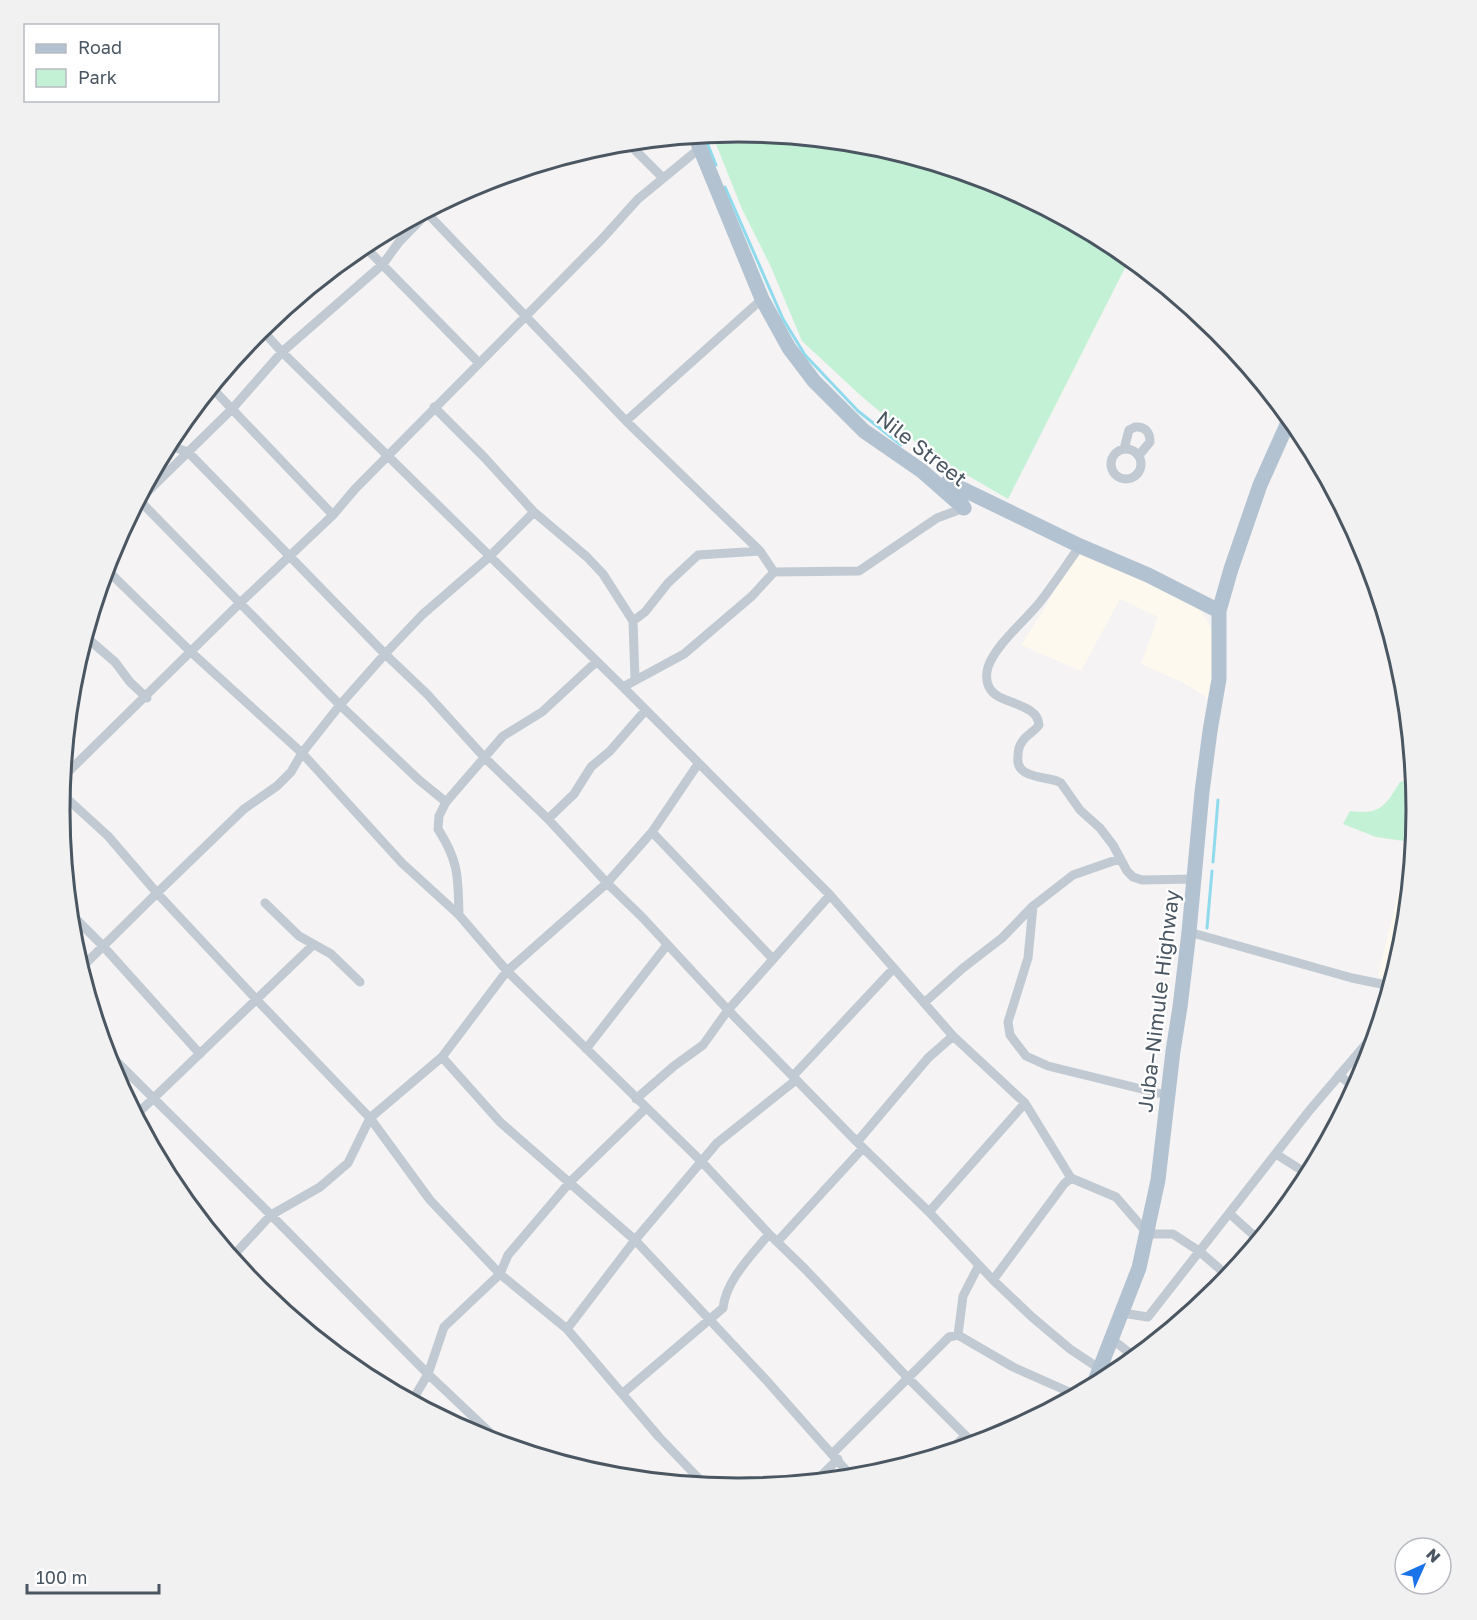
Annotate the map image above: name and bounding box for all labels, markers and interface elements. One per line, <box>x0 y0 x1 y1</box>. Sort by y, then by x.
legend <box>24 24 219 102</box>
text: Road <box>78 36 122 58</box>
text: Park <box>78 66 117 88</box>
street label: Nile Street <box>872 405 972 491</box>
street label: Juba–Nimule Highway <box>1131 888 1185 1114</box>
north arrow <box>1393 1536 1453 1596</box>
text: N <box>1422 1544 1445 1567</box>
scale bar <box>27 1557 159 1595</box>
text: 100 m <box>36 1566 87 1588</box>

